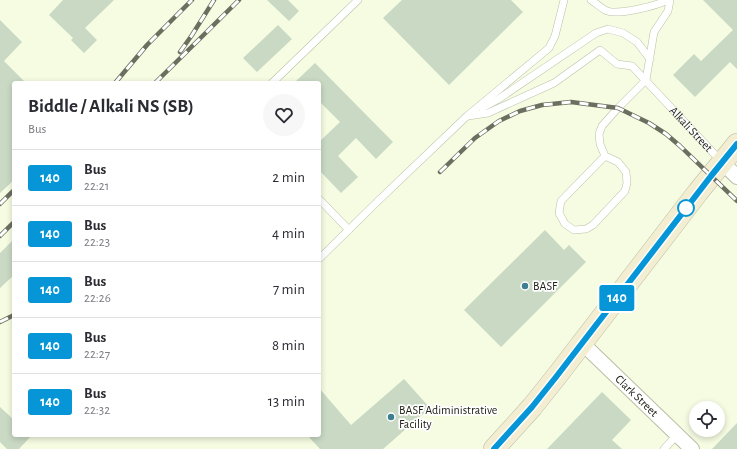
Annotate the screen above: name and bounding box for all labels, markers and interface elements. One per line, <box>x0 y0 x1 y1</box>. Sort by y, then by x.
button: heart <box>263 94 305 136</box>
text: Biddle / Alkali NS (SB) <box>28 97 194 116</box>
street label: Alkali Street <box>667 104 715 154</box>
text: Bus <box>28 123 46 136</box>
text: Bus <box>84 162 106 177</box>
text: 2 min <box>272 170 305 185</box>
text: 140 <box>40 171 60 185</box>
text: 22:21 <box>84 180 109 193</box>
unlabelled marker <box>677 199 695 217</box>
text: Bus <box>84 218 106 233</box>
text: 4 min <box>272 226 305 241</box>
text: 140 <box>40 227 60 241</box>
text: 22:23 <box>84 236 110 249</box>
text: Bus <box>84 274 106 289</box>
place label: BASF <box>533 280 558 292</box>
marker: BASF <box>520 281 530 291</box>
text: 7 min <box>273 282 305 297</box>
text: 140 <box>40 283 60 297</box>
line badge: 140 <box>594 285 640 311</box>
text: 140 <box>607 291 627 305</box>
text: 22:26 <box>84 292 111 305</box>
text: Bus <box>84 330 106 345</box>
text: 8 min <box>272 338 305 353</box>
text: 140 <box>40 339 60 353</box>
text: 22:27 <box>84 348 110 361</box>
street label: Clark Street <box>613 373 661 419</box>
text: Bus <box>84 386 106 401</box>
text: 13 min <box>268 394 305 409</box>
text: 140 <box>40 395 60 409</box>
map controls <box>689 401 725 437</box>
button: locate <box>689 401 725 437</box>
text: 22:32 <box>84 404 110 417</box>
place label: BASF Adiministrative Facility <box>399 404 497 431</box>
marker: BASF Adiministrative Facility <box>386 412 396 422</box>

